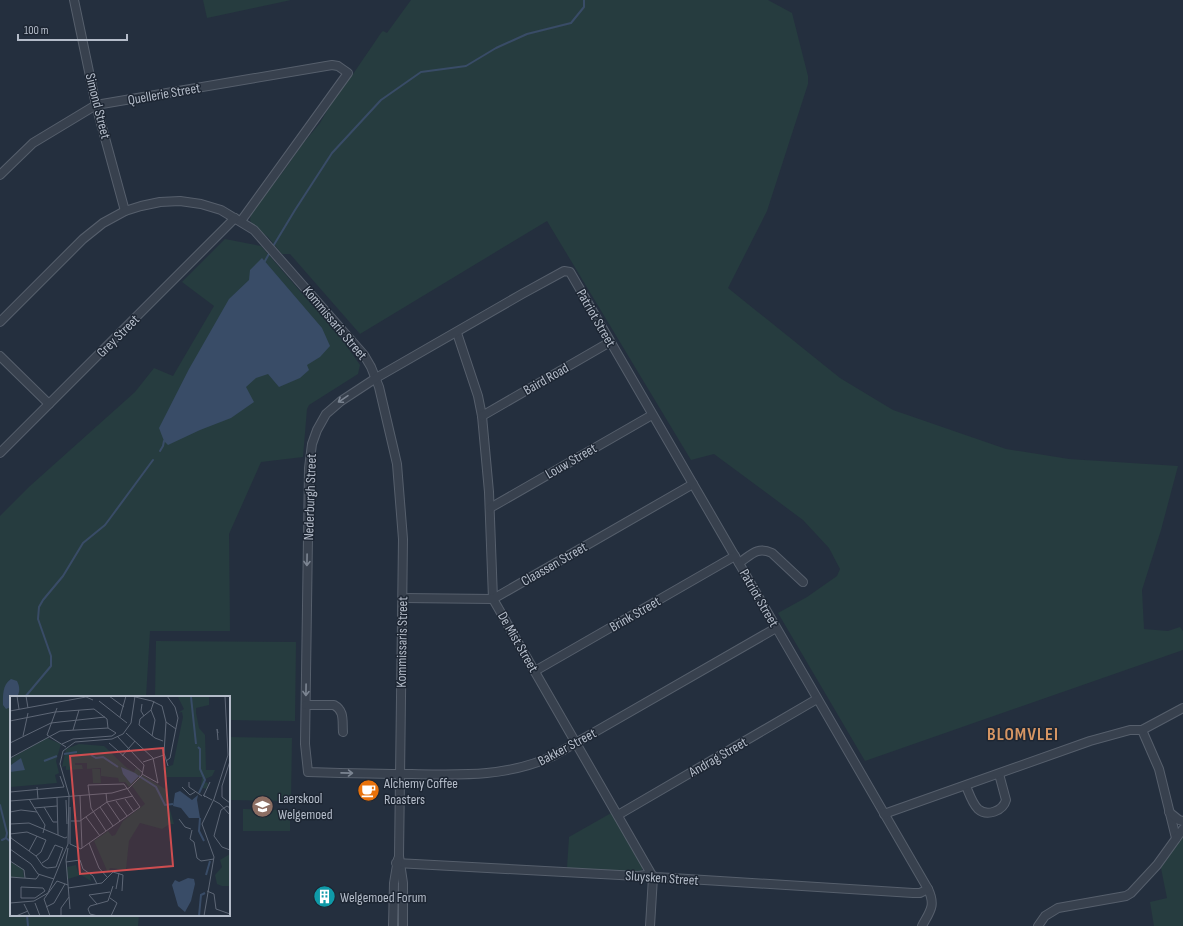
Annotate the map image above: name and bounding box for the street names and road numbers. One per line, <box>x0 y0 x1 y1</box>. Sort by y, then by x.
street label: Simond Street <box>82 71 114 141</box>
street label: Quellerie Street <box>126 79 202 109</box>
street label: Kommissaris Street <box>299 283 371 363</box>
street label: Patriot Street <box>573 286 619 350</box>
street label: Grey Street <box>93 311 143 361</box>
street label: Baird Road <box>520 359 572 399</box>
street label: Louw Street <box>542 440 600 482</box>
street label: Nederburgh Street <box>300 453 320 541</box>
street label: Claassen Street <box>518 538 590 590</box>
street label: Patriot Street <box>736 566 782 630</box>
street label: Brink Street <box>607 593 663 635</box>
street label: Kommissaris Street <box>393 596 411 688</box>
street label: De Mist Street <box>494 609 542 675</box>
street label: Bakker Street <box>535 725 599 769</box>
street label: Andrag Street <box>685 733 750 781</box>
street label: Sluysken Street <box>625 867 699 889</box>

